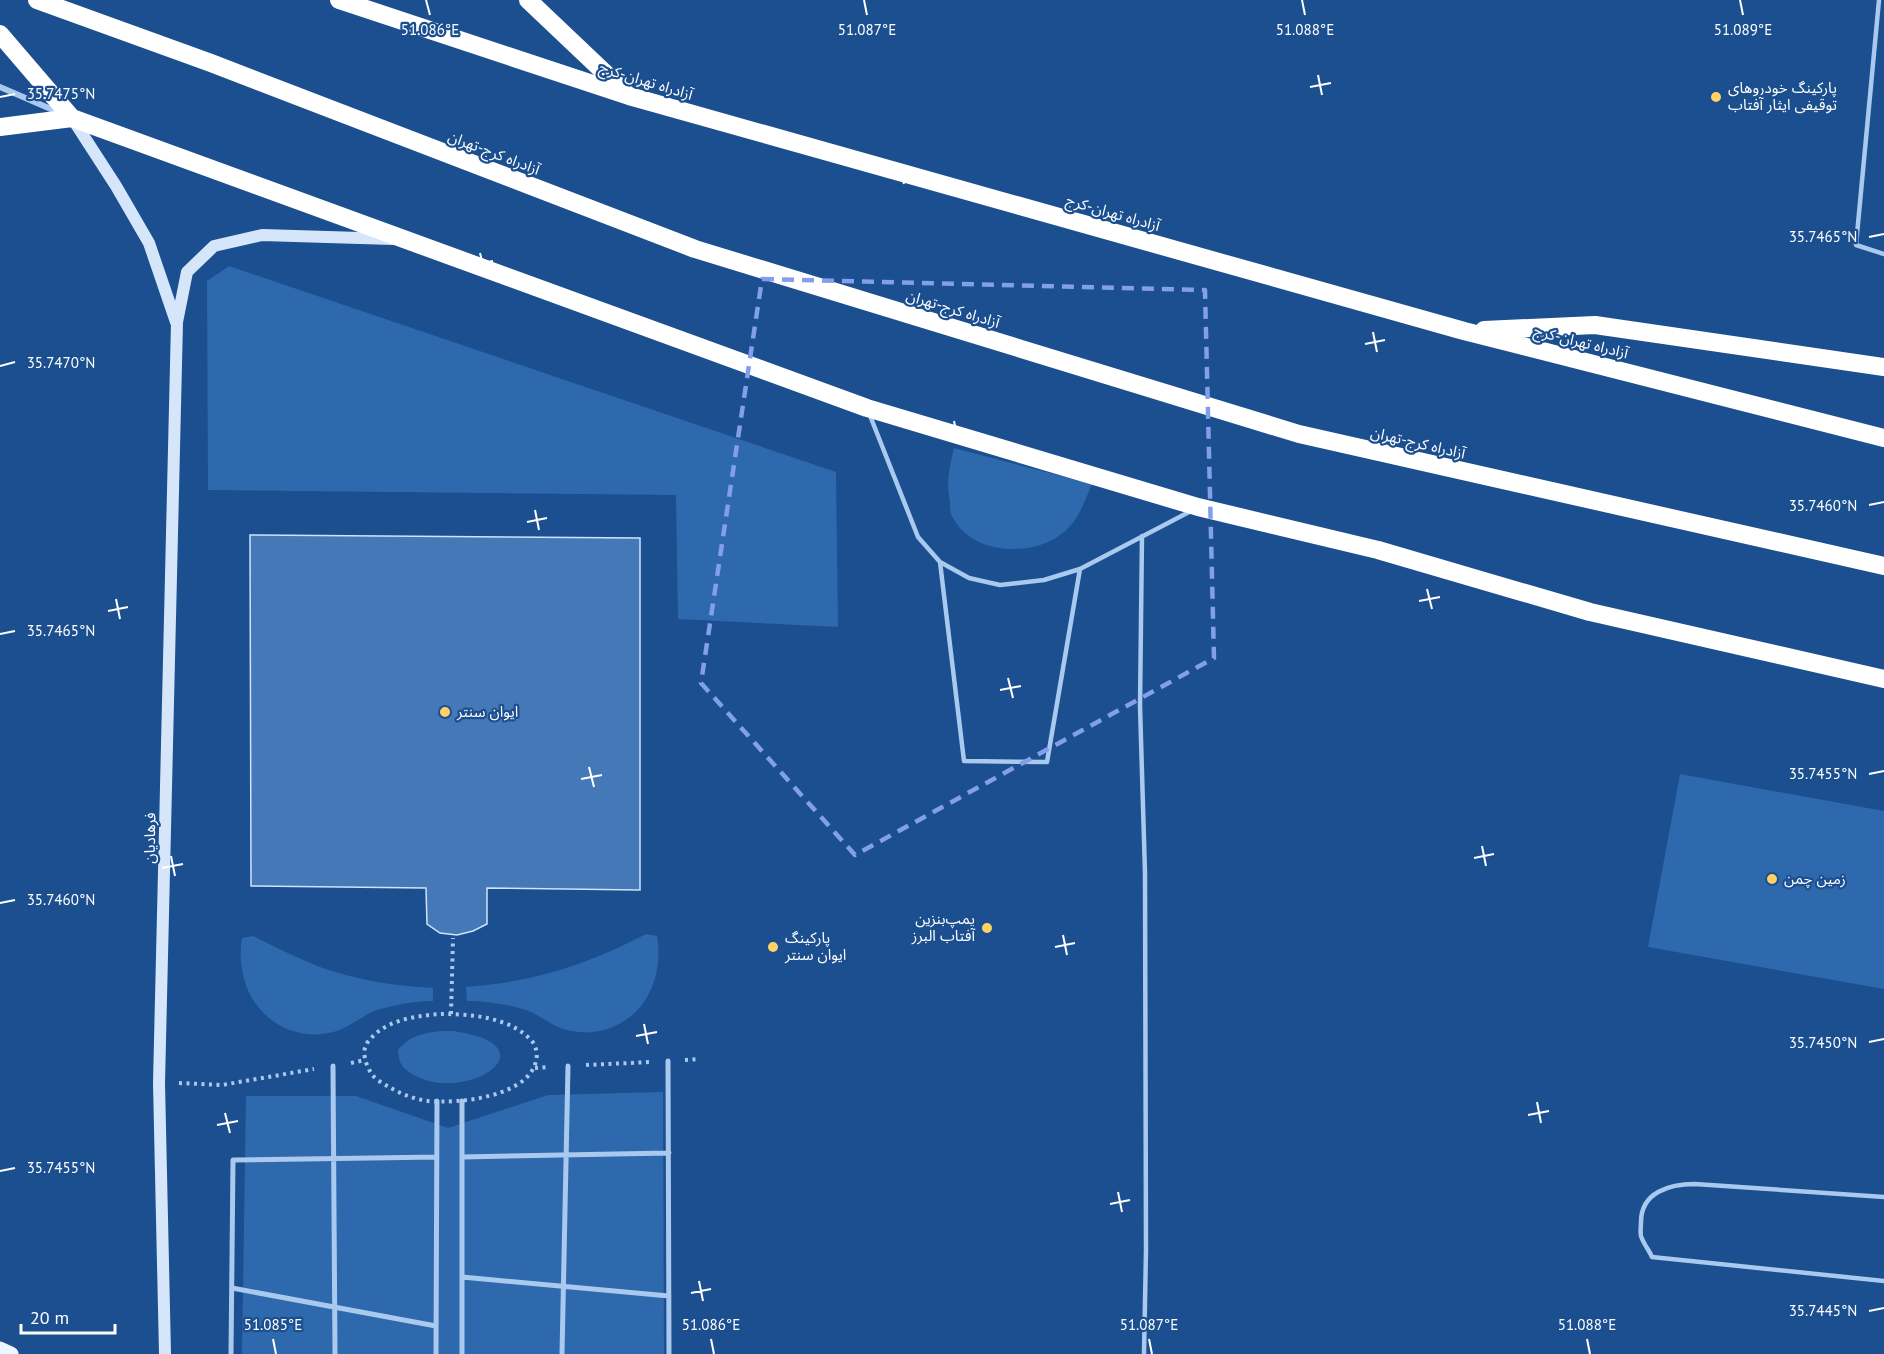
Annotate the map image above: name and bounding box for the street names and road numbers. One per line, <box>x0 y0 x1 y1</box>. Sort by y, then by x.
street label: آزادراه تهران-کرج <box>596 57 696 107</box>
street label: آزادراه کرج-تهران <box>445 126 543 182</box>
street label: آزادراه تهران-کرج <box>1063 190 1163 238</box>
street label: آزادراه کرج-تهران <box>903 285 1003 335</box>
street label: آزادراه تهران-کرج <box>1531 321 1631 365</box>
street label: آزادراه کرج-تهران <box>1368 422 1468 466</box>
street label: فرهادیان <box>140 812 159 864</box>

